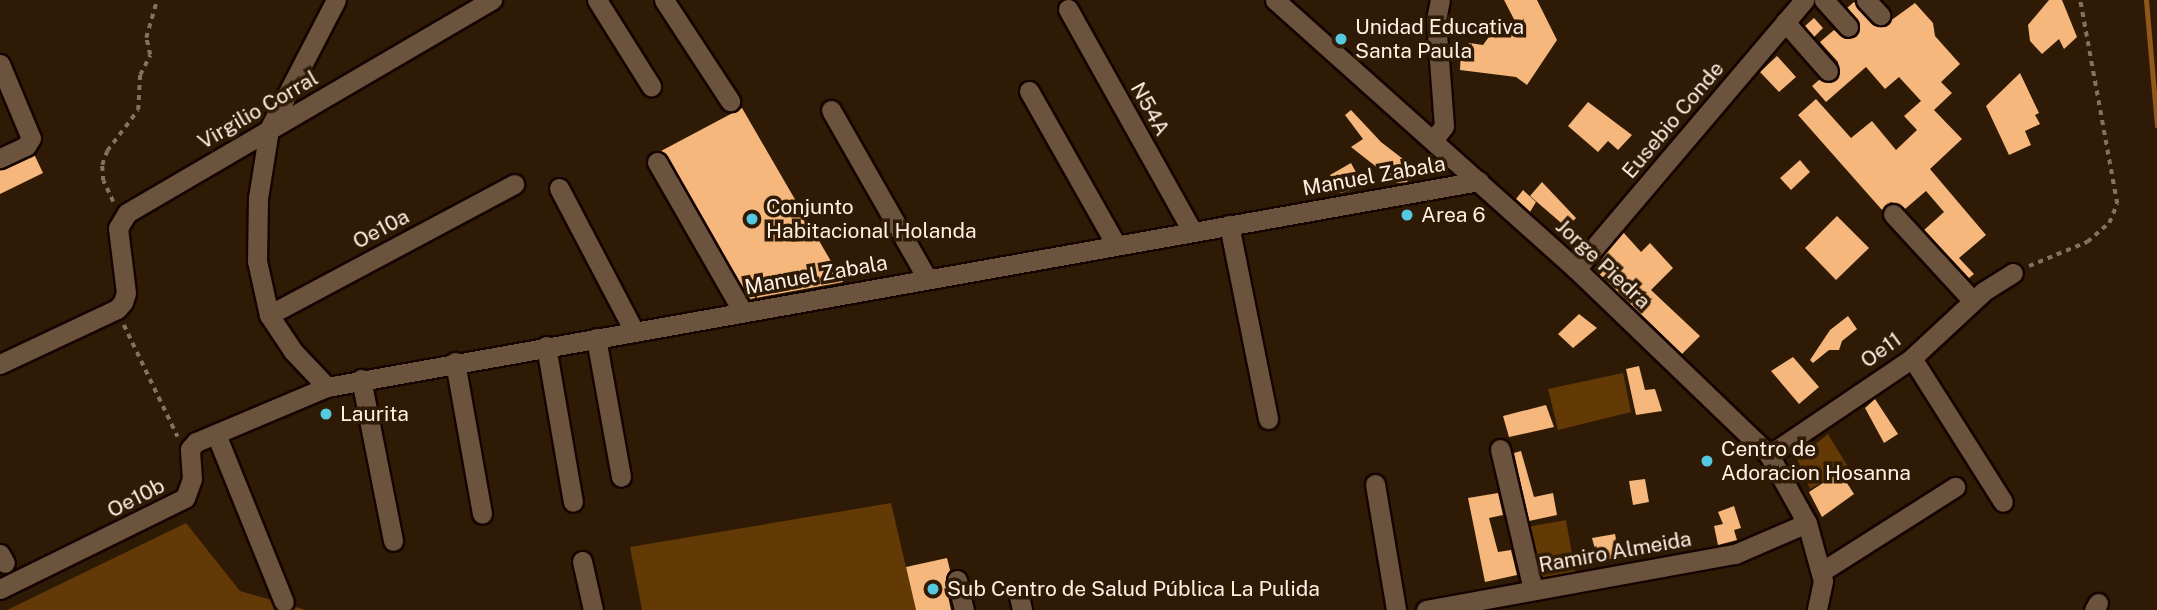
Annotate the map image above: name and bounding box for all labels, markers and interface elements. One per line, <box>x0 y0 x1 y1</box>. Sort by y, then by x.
place label: Unidad Educativa Santa Paula <box>1355 14 1524 64</box>
marker: Unidad Educativa Santa Paula <box>1333 31 1349 47</box>
street label: Eusebio Conde <box>1617 56 1729 184</box>
street label: Virgilio Corral <box>193 65 323 155</box>
street label: N54A <box>1125 78 1175 140</box>
street label: Manuel Zabala <box>1301 151 1447 201</box>
place label: Conjunto Habitacional Holanda <box>766 194 977 244</box>
place label: Area 6 <box>1421 202 1485 228</box>
street label: Oe10a <box>349 204 413 254</box>
marker: Area 6 <box>1399 207 1415 223</box>
marker: Conjunto Habitacional Holanda <box>744 211 760 227</box>
street label: Jorge Piedra <box>1550 214 1656 314</box>
street label: Manuel Zabala <box>743 250 889 300</box>
street label: Oe11 <box>1856 327 1906 373</box>
place label: Laurita <box>340 401 409 427</box>
marker: Laurita <box>318 406 334 422</box>
place label: Centro de Adoracion Hosanna <box>1721 436 1911 486</box>
marker: Centro de Adoracion Hosanna <box>1699 453 1715 469</box>
street label: Oe10b <box>103 473 169 523</box>
street label: Ramiro Almeida <box>1537 526 1693 578</box>
place label: Sub Centro de Salud Pública La Pulida <box>947 576 1320 602</box>
marker: Sub Centro de Salud Pública La Pulida <box>925 581 941 597</box>

